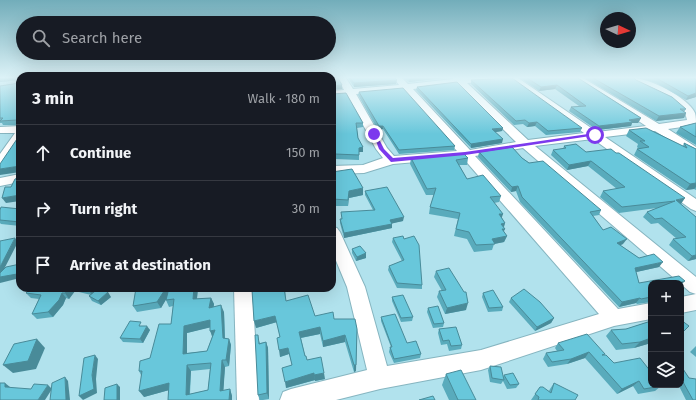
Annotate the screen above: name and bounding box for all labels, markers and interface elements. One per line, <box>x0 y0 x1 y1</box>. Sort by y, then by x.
north arrow <box>600 12 636 48</box>
search box <box>16 16 336 60</box>
icon: search <box>30 27 52 49</box>
text: Search here <box>62 29 142 47</box>
text: 3 min <box>32 88 74 109</box>
text: Walk · 180 m <box>248 91 320 106</box>
route end <box>365 125 383 143</box>
route start <box>586 126 604 144</box>
icon: ahead <box>32 142 54 164</box>
text: Continue <box>70 144 131 162</box>
text: 150 m <box>286 145 320 160</box>
icon: right <box>32 198 54 220</box>
text: Turn right <box>70 200 137 218</box>
text: 30 m <box>292 201 320 216</box>
icon: arrive <box>32 254 54 276</box>
text: Arrive at destination <box>70 256 211 274</box>
map controls <box>648 280 684 388</box>
button: + <box>648 280 684 316</box>
button: − <box>648 316 684 352</box>
button: layers <box>648 352 684 388</box>

